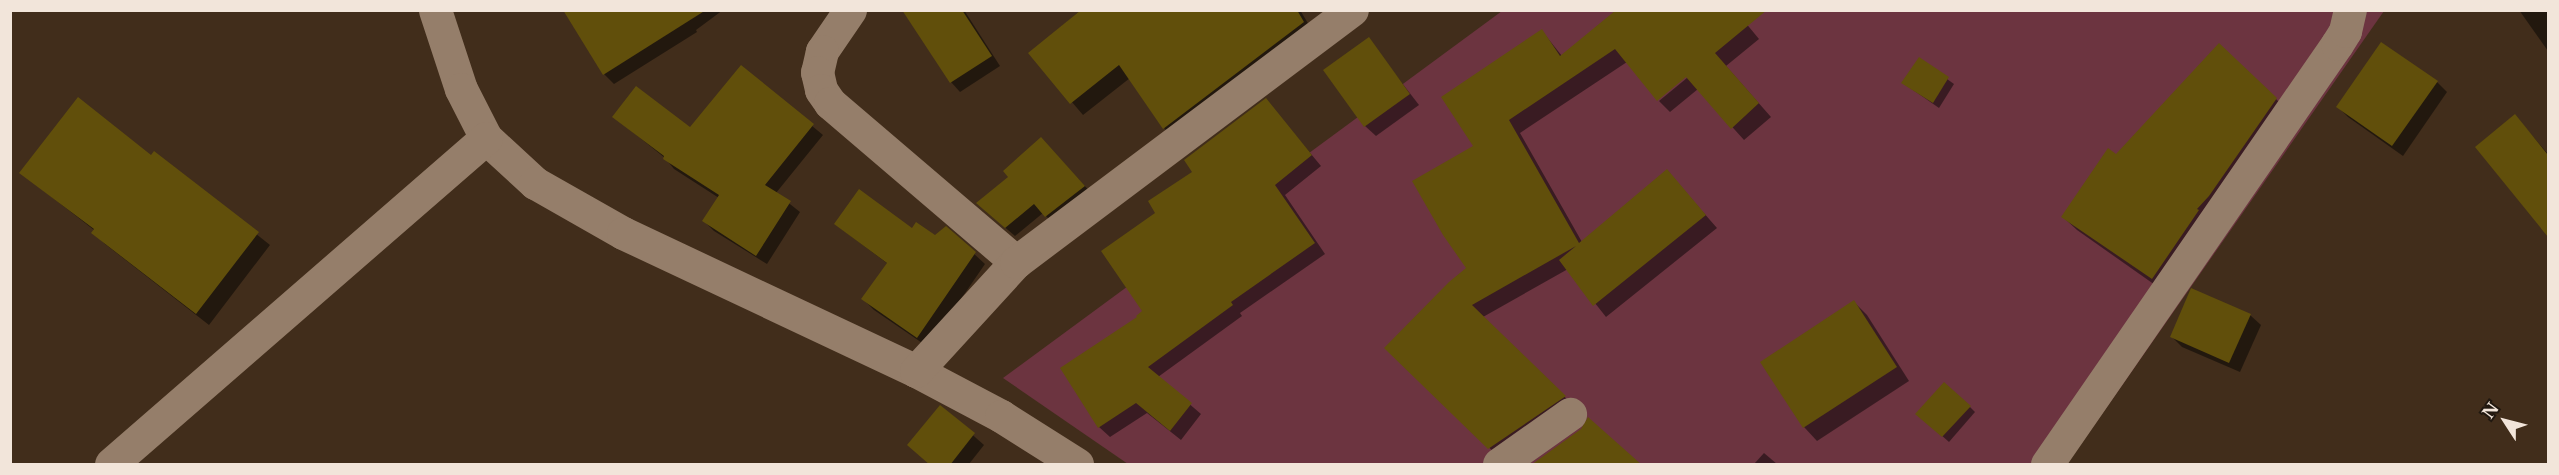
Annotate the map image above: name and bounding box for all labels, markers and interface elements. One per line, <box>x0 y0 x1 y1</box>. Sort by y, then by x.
north arrow <box>2475 391 2535 451</box>
text: N <box>2478 398 2503 422</box>

